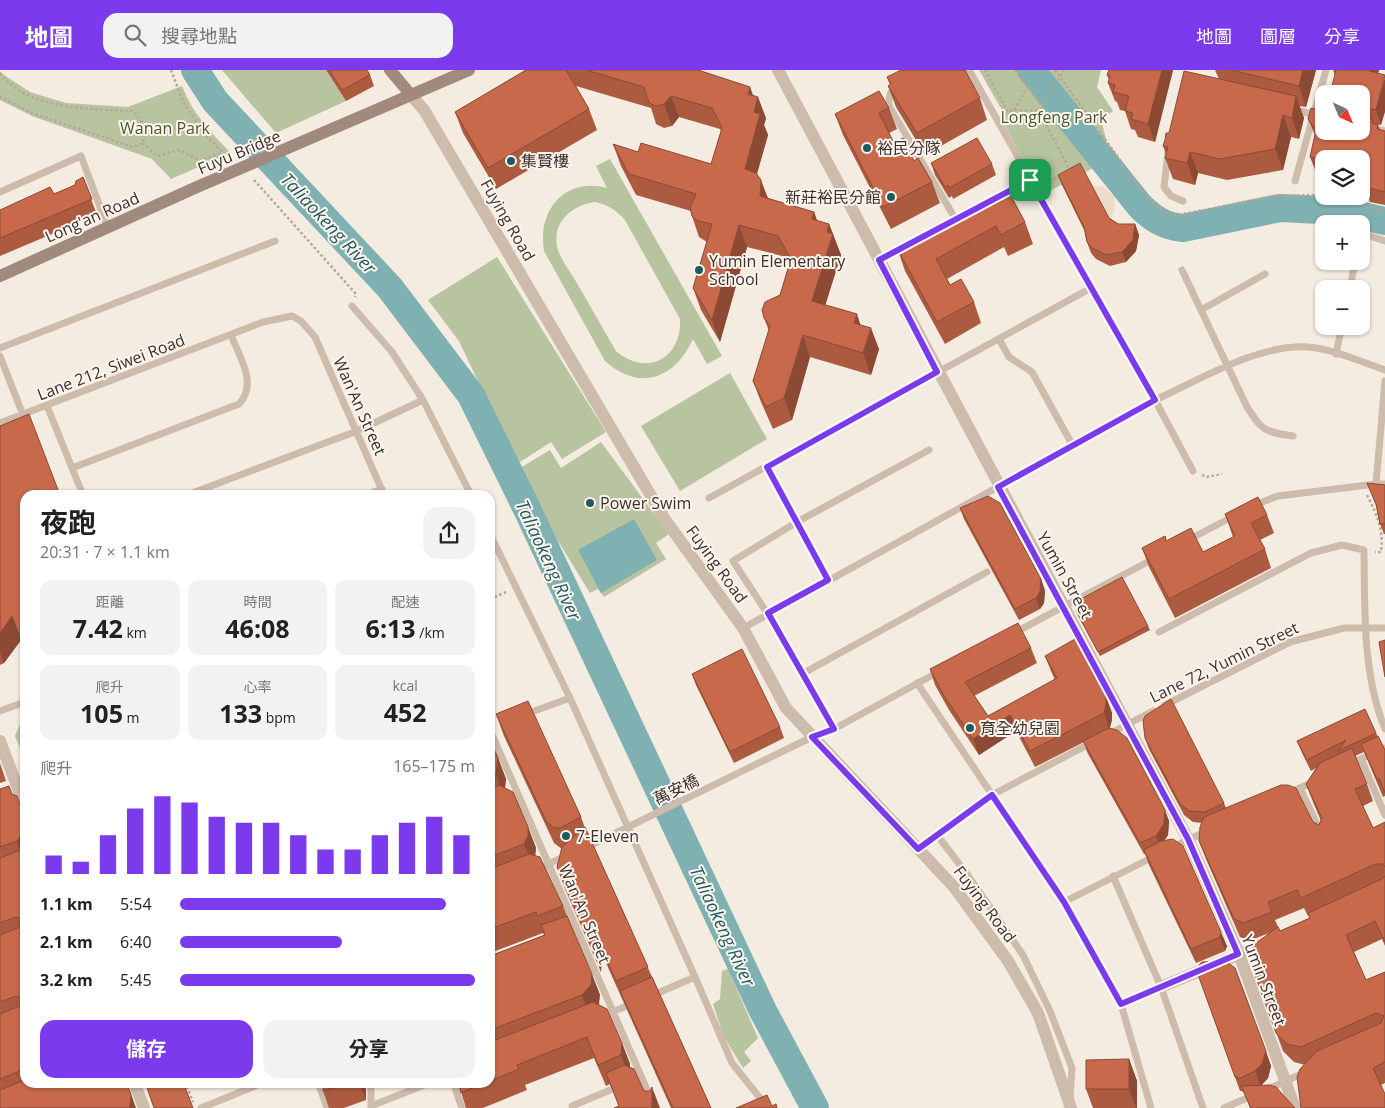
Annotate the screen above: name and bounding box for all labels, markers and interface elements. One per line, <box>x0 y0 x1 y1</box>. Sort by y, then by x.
search box <box>103 13 453 58</box>
text: 地圖 <box>25 20 73 53</box>
icon: search <box>121 21 149 49</box>
text: 搜尋地點 <box>161 23 237 49</box>
text: 地圖 <box>1196 24 1232 48</box>
text: 圖層 <box>1260 24 1296 48</box>
text: 分享 <box>1324 24 1360 48</box>
north arrow <box>1315 85 1370 140</box>
map controls <box>1315 85 1370 335</box>
park label: Longfeng Park <box>1001 106 1108 128</box>
park label: Wanan Park <box>120 117 210 139</box>
street label: Fuyu Bridge <box>194 125 284 179</box>
place label: 裕民分隊 <box>877 137 941 159</box>
marker: 裕民分隊 <box>861 142 873 154</box>
place label: 集賢樓 <box>521 150 569 172</box>
button: layers <box>1315 150 1370 205</box>
marker: 集賢樓 <box>505 155 517 167</box>
pin <box>1009 159 1051 201</box>
icon: arrive <box>1016 166 1044 194</box>
water label: Taliaokeng River <box>276 167 383 279</box>
street label: Fuying Road <box>476 175 540 265</box>
street label: Long'an Road <box>41 186 143 248</box>
place label: 新莊裕民分館 <box>785 186 881 208</box>
marker: 新莊裕民分館 <box>885 191 897 203</box>
button: + <box>1315 215 1370 270</box>
place label: Yumin Elementary School <box>709 250 846 290</box>
marker: Yumin Elementary School <box>693 264 705 276</box>
button: − <box>1315 280 1370 335</box>
street label: Lane 212, Siwei Road <box>34 329 188 405</box>
street label: Wan'An Street <box>328 353 392 459</box>
place label: Power Swim <box>600 492 691 514</box>
water label: Taliaokeng River <box>511 496 588 625</box>
marker: Power Swim <box>584 497 596 509</box>
text: 夜跑 <box>40 503 96 541</box>
button: share <box>423 507 475 559</box>
street label: Fuying Road <box>681 521 753 607</box>
street label: Yumin Street <box>1032 528 1098 623</box>
text: 20:31 · 7 × 1.1 km <box>40 541 170 563</box>
text: 距離 <box>96 592 124 611</box>
text: 時間 <box>243 592 271 611</box>
text: 配速 <box>391 592 419 611</box>
text: 7.42 <box>73 611 123 645</box>
text: 46:08 <box>225 611 290 645</box>
text: 6:13 <box>366 611 416 645</box>
street label: Lane 72, Yumin Street <box>1146 616 1302 708</box>
text: km <box>123 623 147 642</box>
text: /km <box>416 623 445 642</box>
text: kcal <box>392 676 418 695</box>
text: 爬升 <box>96 677 124 696</box>
text: 心率 <box>243 677 271 696</box>
text: 452 <box>384 695 427 729</box>
text: 105 <box>80 696 123 730</box>
text: 133 <box>219 696 262 730</box>
text: m <box>123 708 140 727</box>
text: bpm <box>262 708 296 727</box>
place label: 育全幼兒園 <box>980 717 1060 739</box>
marker: 育全幼兒園 <box>964 722 976 734</box>
text: 165–175 m <box>393 755 475 777</box>
text: 爬升 <box>40 757 72 779</box>
street label: 萬安橋 <box>650 769 702 809</box>
place label: 7-Eleven <box>576 825 639 847</box>
marker: 7-Eleven <box>560 830 572 842</box>
street label: Wan'An Street <box>554 861 616 967</box>
street label: Fuying Road <box>949 861 1021 947</box>
water label: Taliaokeng River <box>685 862 762 991</box>
text: 1.1 km <box>40 893 93 915</box>
text: 5:54 <box>120 893 152 915</box>
text: 2.1 km <box>40 931 93 953</box>
text: 6:40 <box>120 931 152 953</box>
street label: Yumin Street <box>1236 931 1292 1029</box>
text: 3.2 km <box>40 969 93 991</box>
text: 5:45 <box>120 969 152 991</box>
button: 儲存 <box>40 1020 253 1078</box>
button: 分享 <box>263 1020 475 1078</box>

